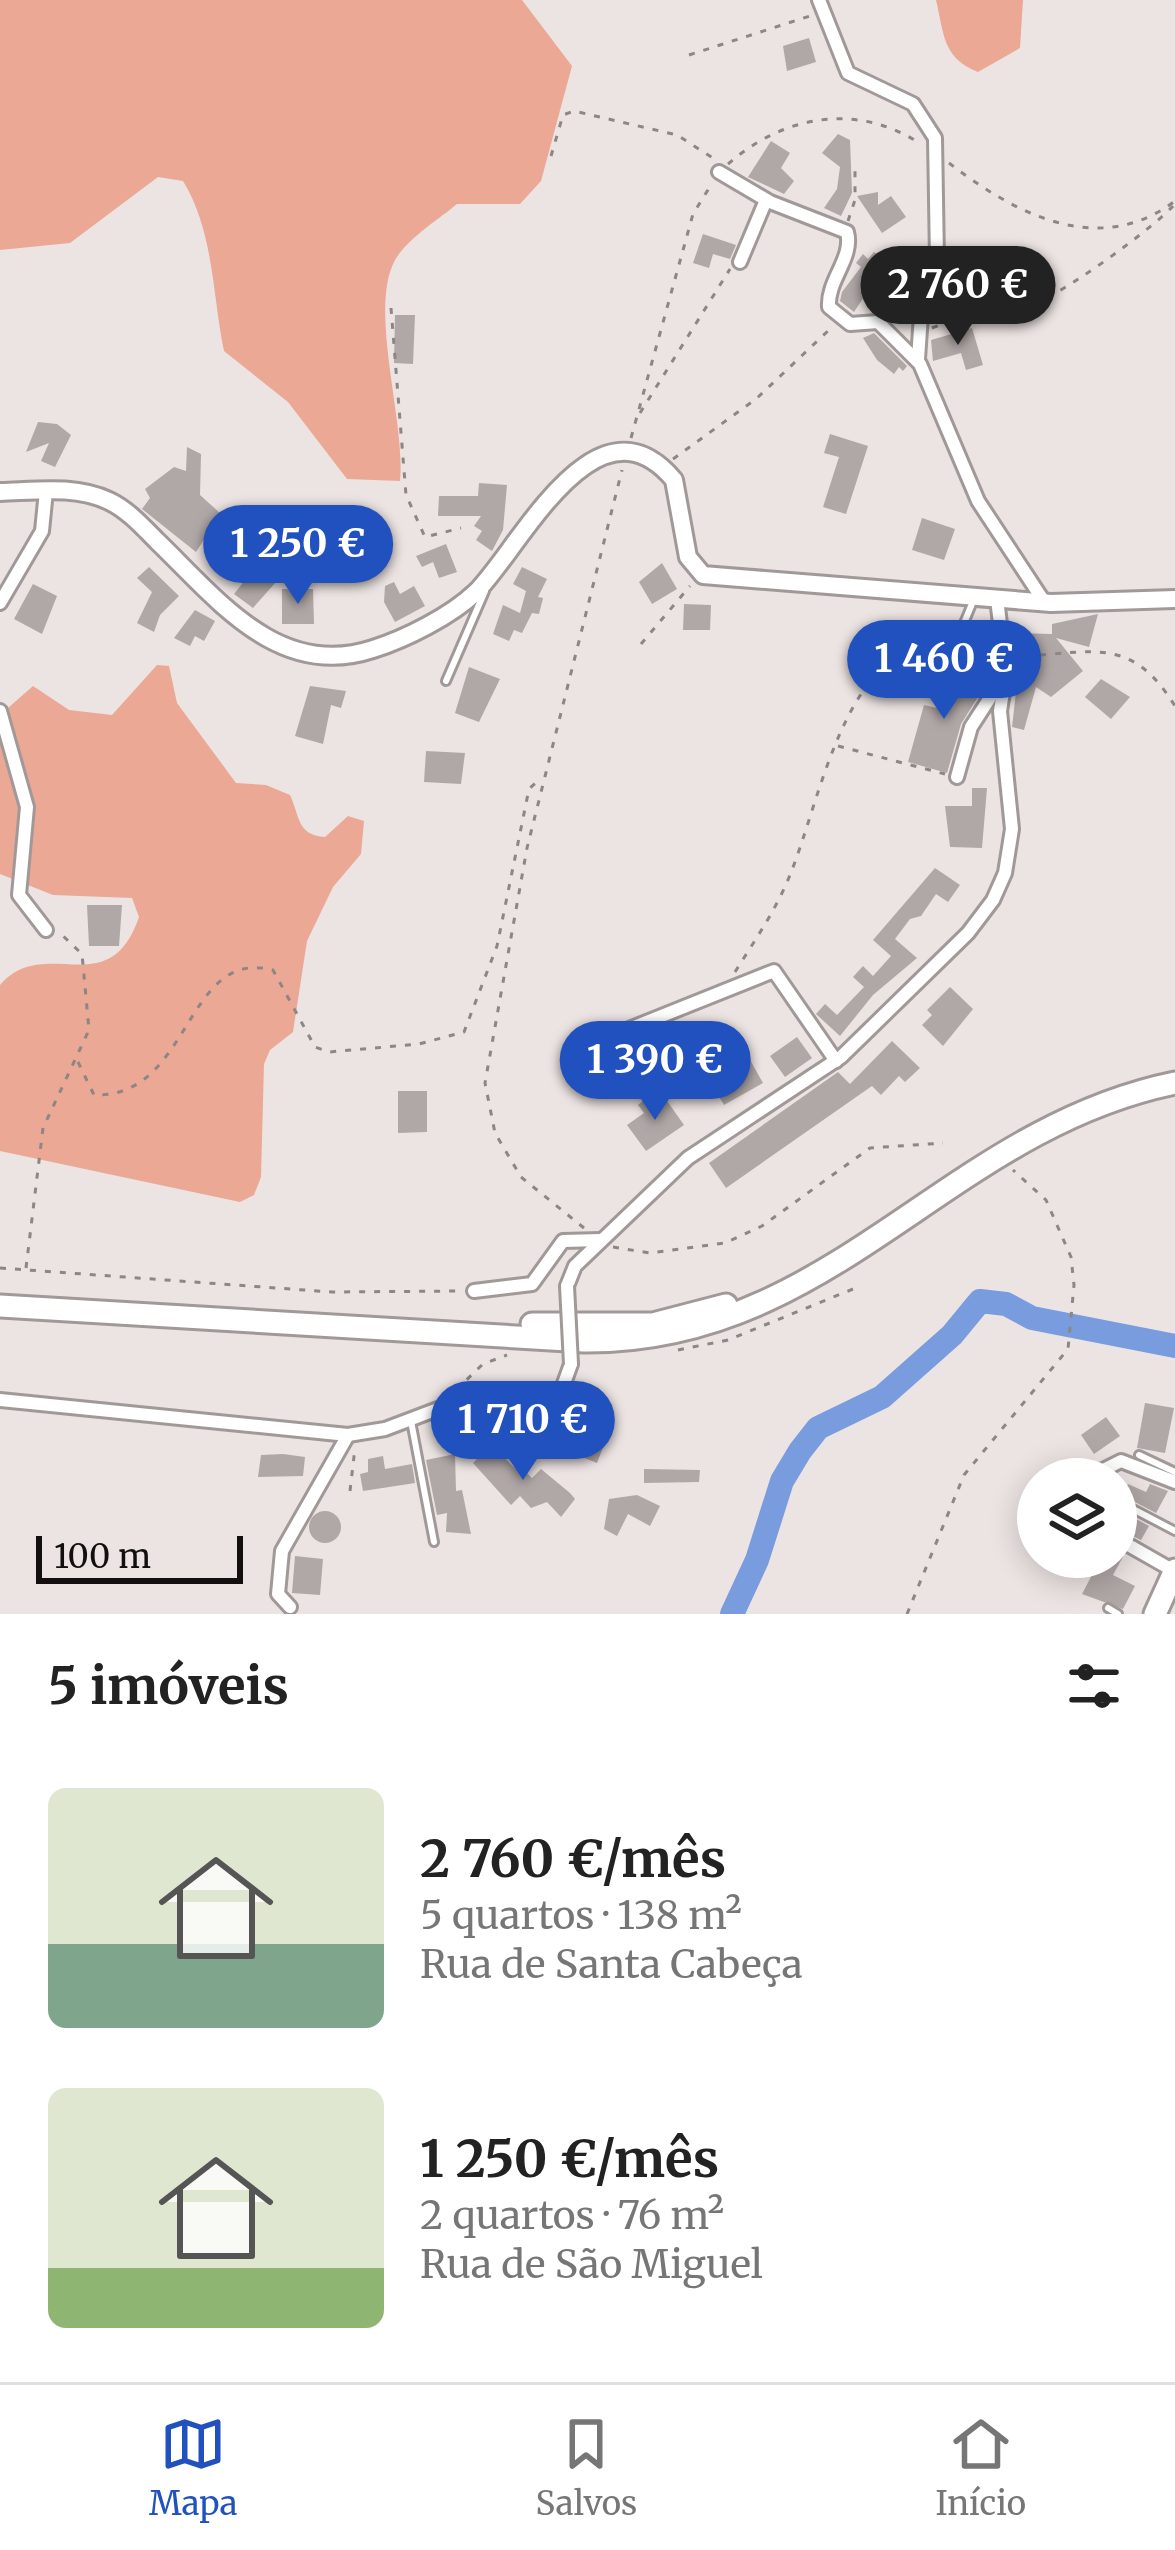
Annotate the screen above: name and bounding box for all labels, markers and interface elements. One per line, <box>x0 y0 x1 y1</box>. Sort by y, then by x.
pin: 2 760 € <box>847 246 1069 348</box>
text: 2 760 € <box>888 260 1028 309</box>
pin: 1 250 € <box>187 505 409 607</box>
text: 1 250 € <box>230 519 366 568</box>
pin: 1 460 € <box>833 620 1055 722</box>
text: 1 460 € <box>874 634 1014 683</box>
pin: 1 390 € <box>544 1021 766 1123</box>
text: 1 390 € <box>587 1035 723 1084</box>
pin: 1 710 € <box>412 1381 634 1483</box>
text: 1 710 € <box>458 1395 588 1444</box>
map controls <box>1017 1458 1137 1578</box>
button: layers <box>1017 1458 1137 1578</box>
scale bar <box>36 1530 243 1583</box>
text: 100 m <box>54 1536 151 1577</box>
icon: filters <box>1061 1653 1127 1719</box>
text: 5 imóveis <box>48 1654 289 1718</box>
text: 2 760 €/mês <box>420 1827 726 1891</box>
icon: home <box>144 1836 288 1980</box>
text: 5 quartos · 138 m² <box>420 1891 742 1940</box>
text: Rua de Santa Cabeça <box>420 1940 803 1989</box>
text: 1 250 €/mês <box>420 2127 719 2191</box>
icon: home <box>144 2136 288 2280</box>
text: 2 quartos · 76 m² <box>420 2191 724 2240</box>
text: Rua de São Miguel <box>420 2240 763 2289</box>
tab: Mapa <box>149 2411 237 2524</box>
tab: Salvos <box>536 2411 637 2524</box>
tab: Início <box>935 2411 1026 2524</box>

